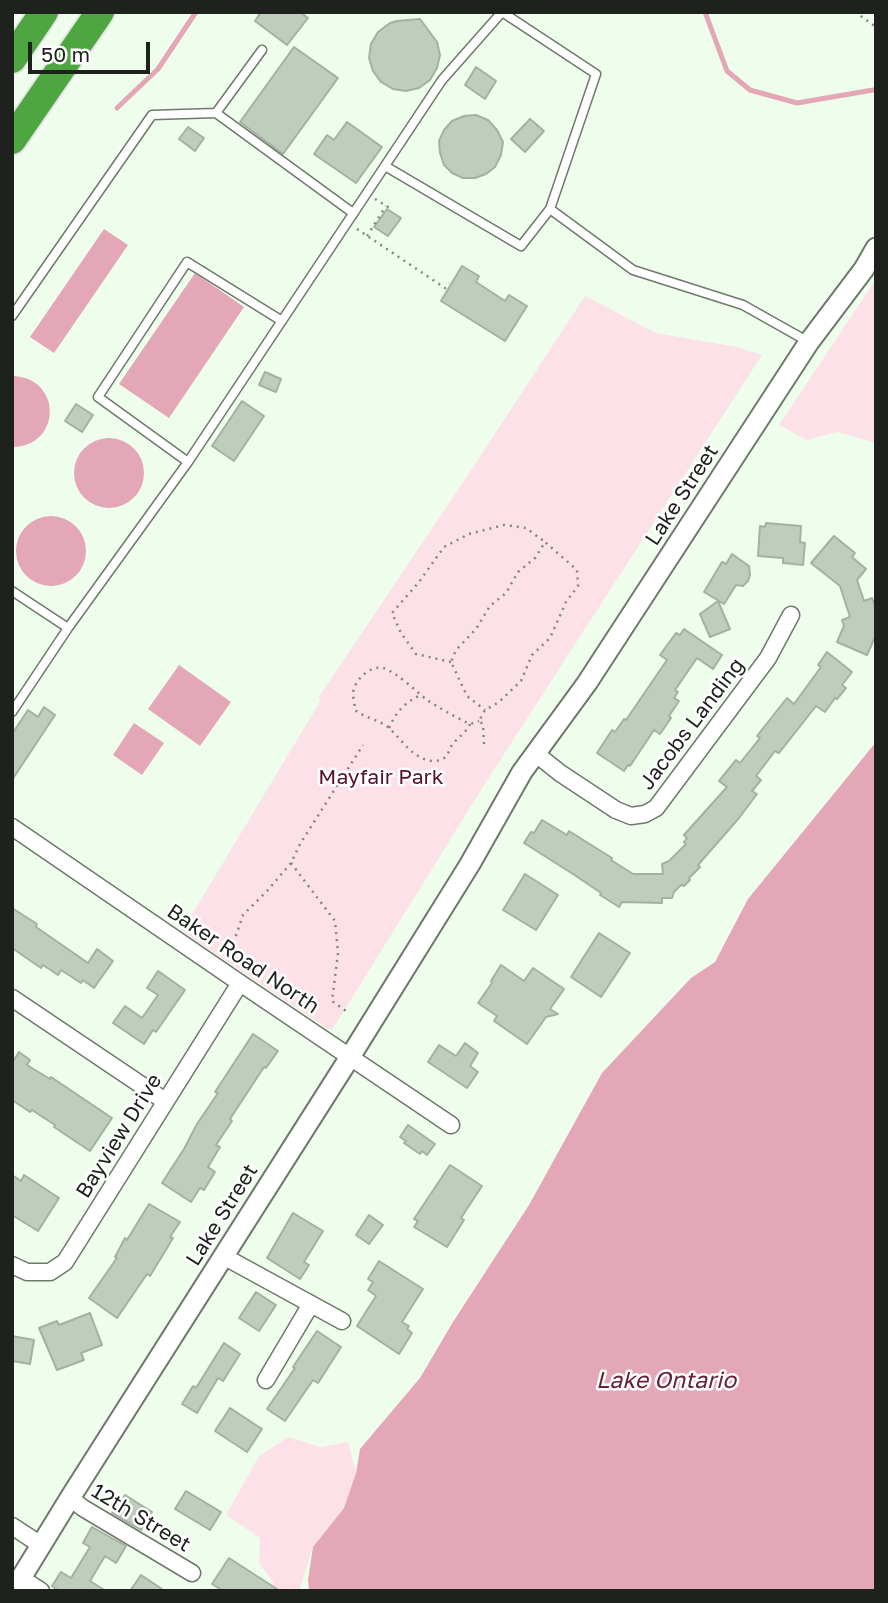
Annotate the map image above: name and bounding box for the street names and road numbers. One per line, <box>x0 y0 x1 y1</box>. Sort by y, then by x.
street label: Lake Street <box>640 440 724 550</box>
street label: Jacobs Landing <box>634 653 750 795</box>
street label: Baker Road North <box>162 899 324 1019</box>
street label: Bayview Drive <box>71 1069 167 1203</box>
street label: Lake Street <box>181 1160 263 1270</box>
street label: 12th Street <box>87 1479 195 1557</box>

